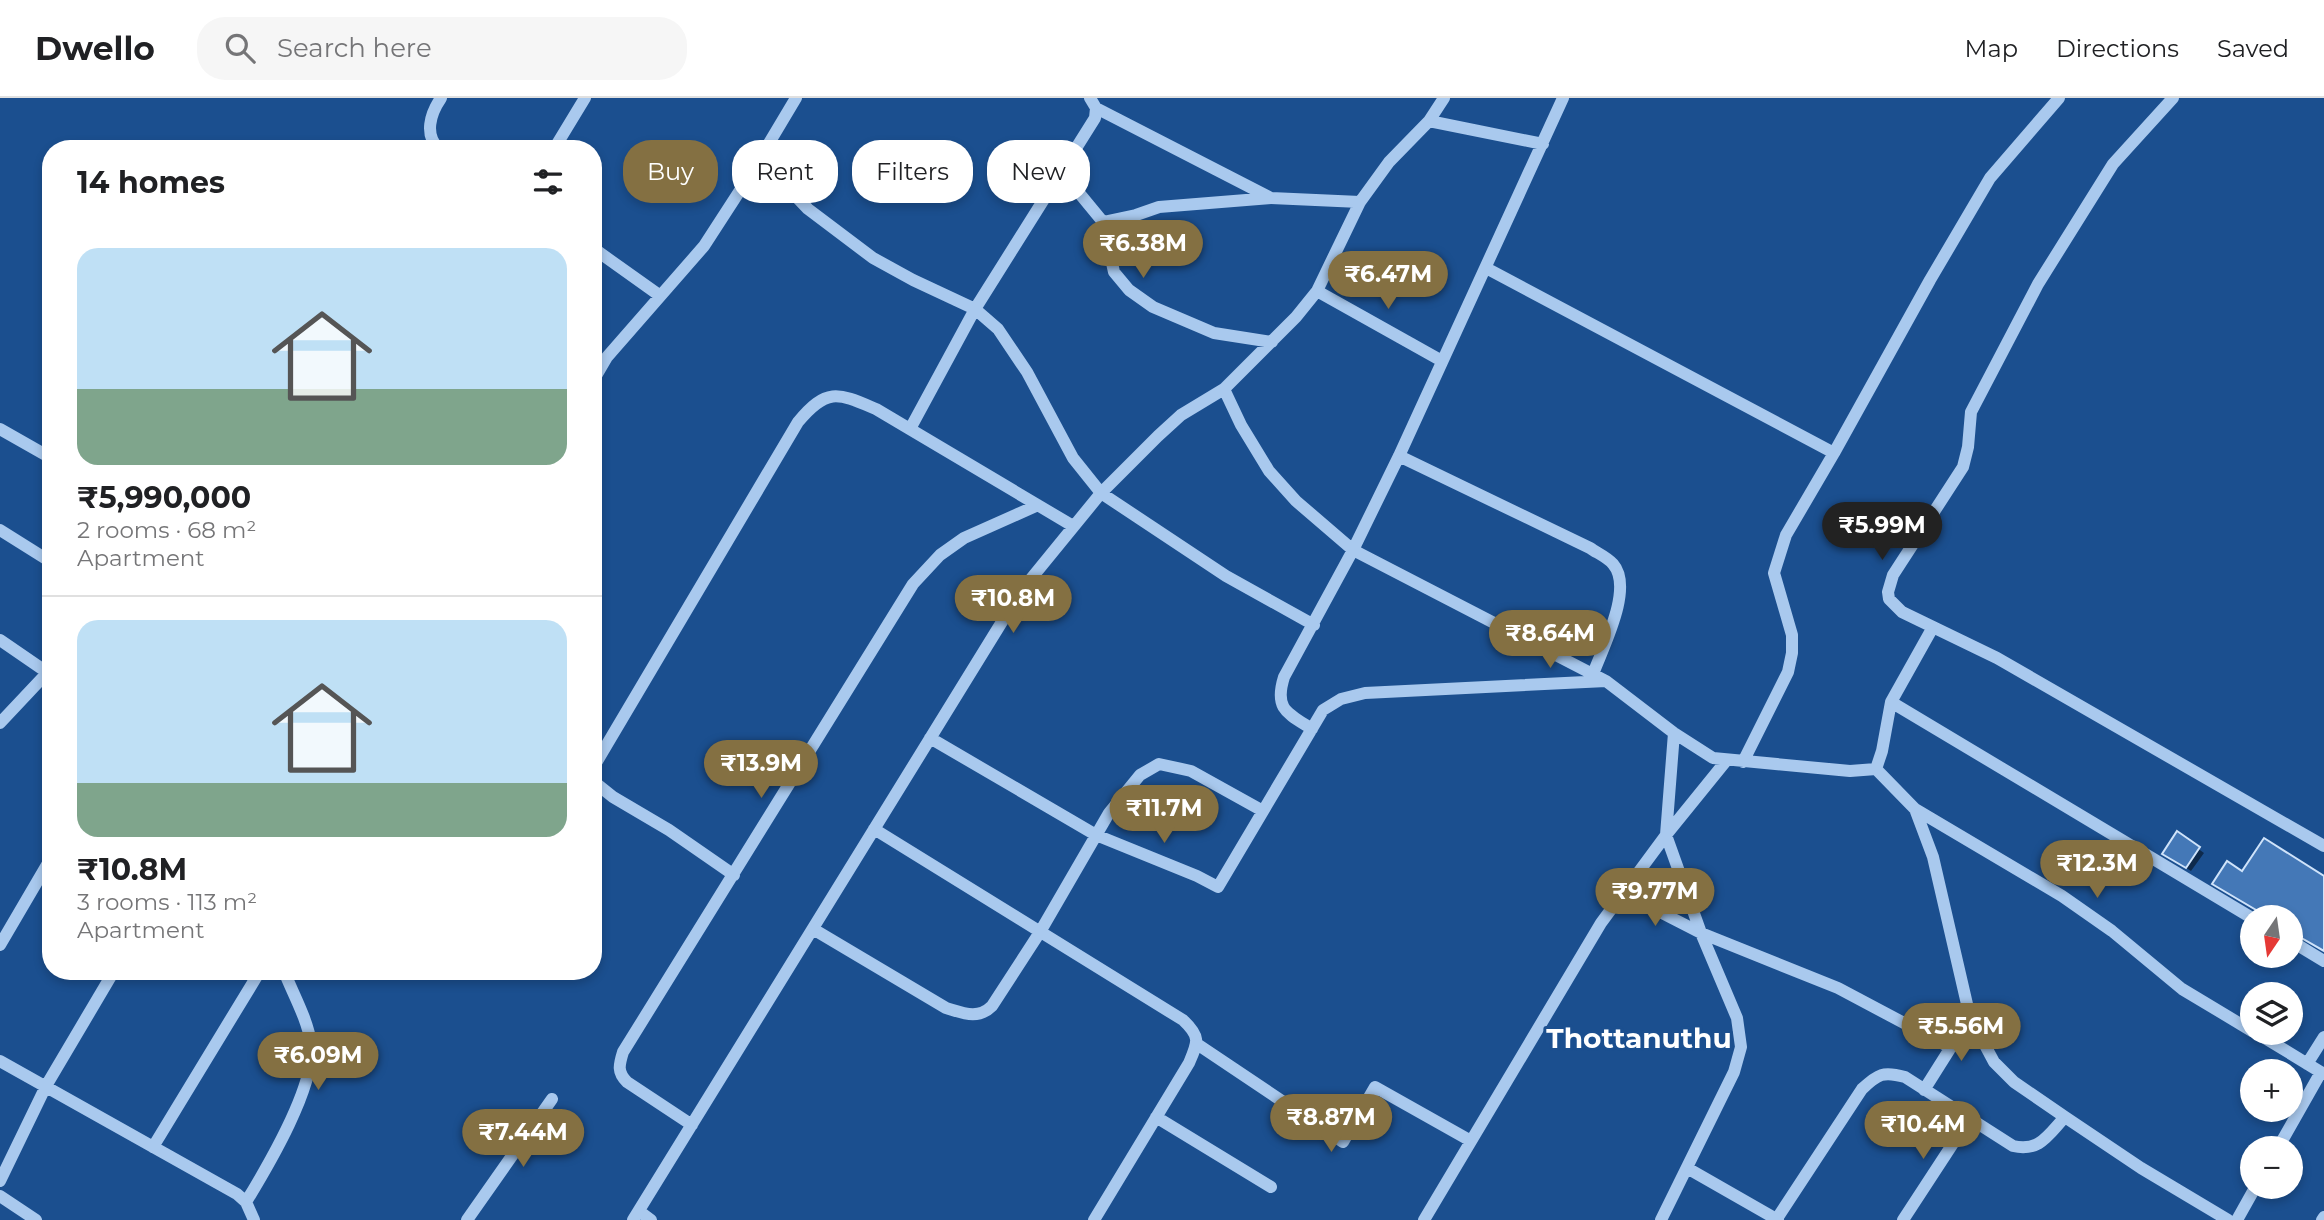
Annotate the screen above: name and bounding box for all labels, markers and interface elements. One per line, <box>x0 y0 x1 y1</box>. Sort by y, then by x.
search box <box>197 17 687 80</box>
text: Dwello <box>35 28 155 68</box>
icon: search <box>221 29 259 67</box>
text: Search here <box>277 32 432 64</box>
text: Map <box>1965 34 2018 63</box>
text: Directions <box>2056 34 2179 63</box>
text: Saved <box>2217 34 2289 63</box>
chip: Buy <box>623 140 718 203</box>
chip: Rent <box>732 140 838 203</box>
chip: Filters <box>852 140 973 203</box>
chip: New <box>987 140 1090 203</box>
icon: filters <box>529 163 567 201</box>
text: 14 homes <box>77 164 225 201</box>
pin: ₹6.38M <box>1086 220 1200 280</box>
text: ₹6.38M <box>1099 229 1187 257</box>
pin: ₹6.47M <box>1331 252 1445 311</box>
text: ₹6.47M <box>1344 260 1432 288</box>
icon: home <box>259 293 385 419</box>
text: ₹5,990,000 <box>77 479 251 516</box>
pin: ₹5.99M <box>1825 503 1939 562</box>
text: ₹5.99M <box>1838 511 1926 539</box>
text: 2 rooms · 68 m² <box>77 516 256 544</box>
text: Apartment <box>77 544 205 572</box>
pin: ₹10.8M <box>956 575 1070 635</box>
text: ₹10.8M <box>971 584 1055 612</box>
pin: ₹8.64M <box>1493 610 1607 670</box>
text: ₹8.64M <box>1505 619 1595 647</box>
icon: home <box>259 665 385 791</box>
pin: ₹13.9M <box>704 740 818 800</box>
text: ₹13.9M <box>720 749 802 777</box>
pin: ₹11.7M <box>1107 786 1221 845</box>
text: ₹11.7M <box>1126 794 1202 822</box>
pin: ₹12.3M <box>2040 840 2154 900</box>
text: ₹12.3M <box>2056 849 2138 877</box>
text: ₹10.8M <box>77 851 187 888</box>
pin: ₹9.77M <box>1598 868 1712 928</box>
text: ₹9.77M <box>1611 877 1699 905</box>
text: 3 rooms · 113 m² <box>77 888 257 916</box>
north arrow <box>2240 905 2303 968</box>
map controls <box>2240 905 2303 1199</box>
text: Apartment <box>77 916 205 944</box>
button: layers <box>2240 982 2303 1045</box>
pin: ₹5.56M <box>1904 1004 2018 1063</box>
text: ₹5.56M <box>1918 1012 2004 1040</box>
district label: Thottanuthu <box>1546 1021 1732 1055</box>
pin: ₹6.09M <box>261 1032 375 1092</box>
text: ₹6.09M <box>273 1041 363 1069</box>
button: + <box>2240 1059 2303 1122</box>
pin: ₹8.87M <box>1274 1094 1388 1154</box>
pin: ₹10.4M <box>1866 1102 1980 1161</box>
text: ₹8.87M <box>1286 1103 1376 1131</box>
pin: ₹7.44M <box>466 1110 580 1169</box>
text: ₹10.4M <box>1881 1110 1965 1138</box>
text: ₹7.44M <box>478 1118 568 1146</box>
button: − <box>2240 1136 2303 1199</box>

